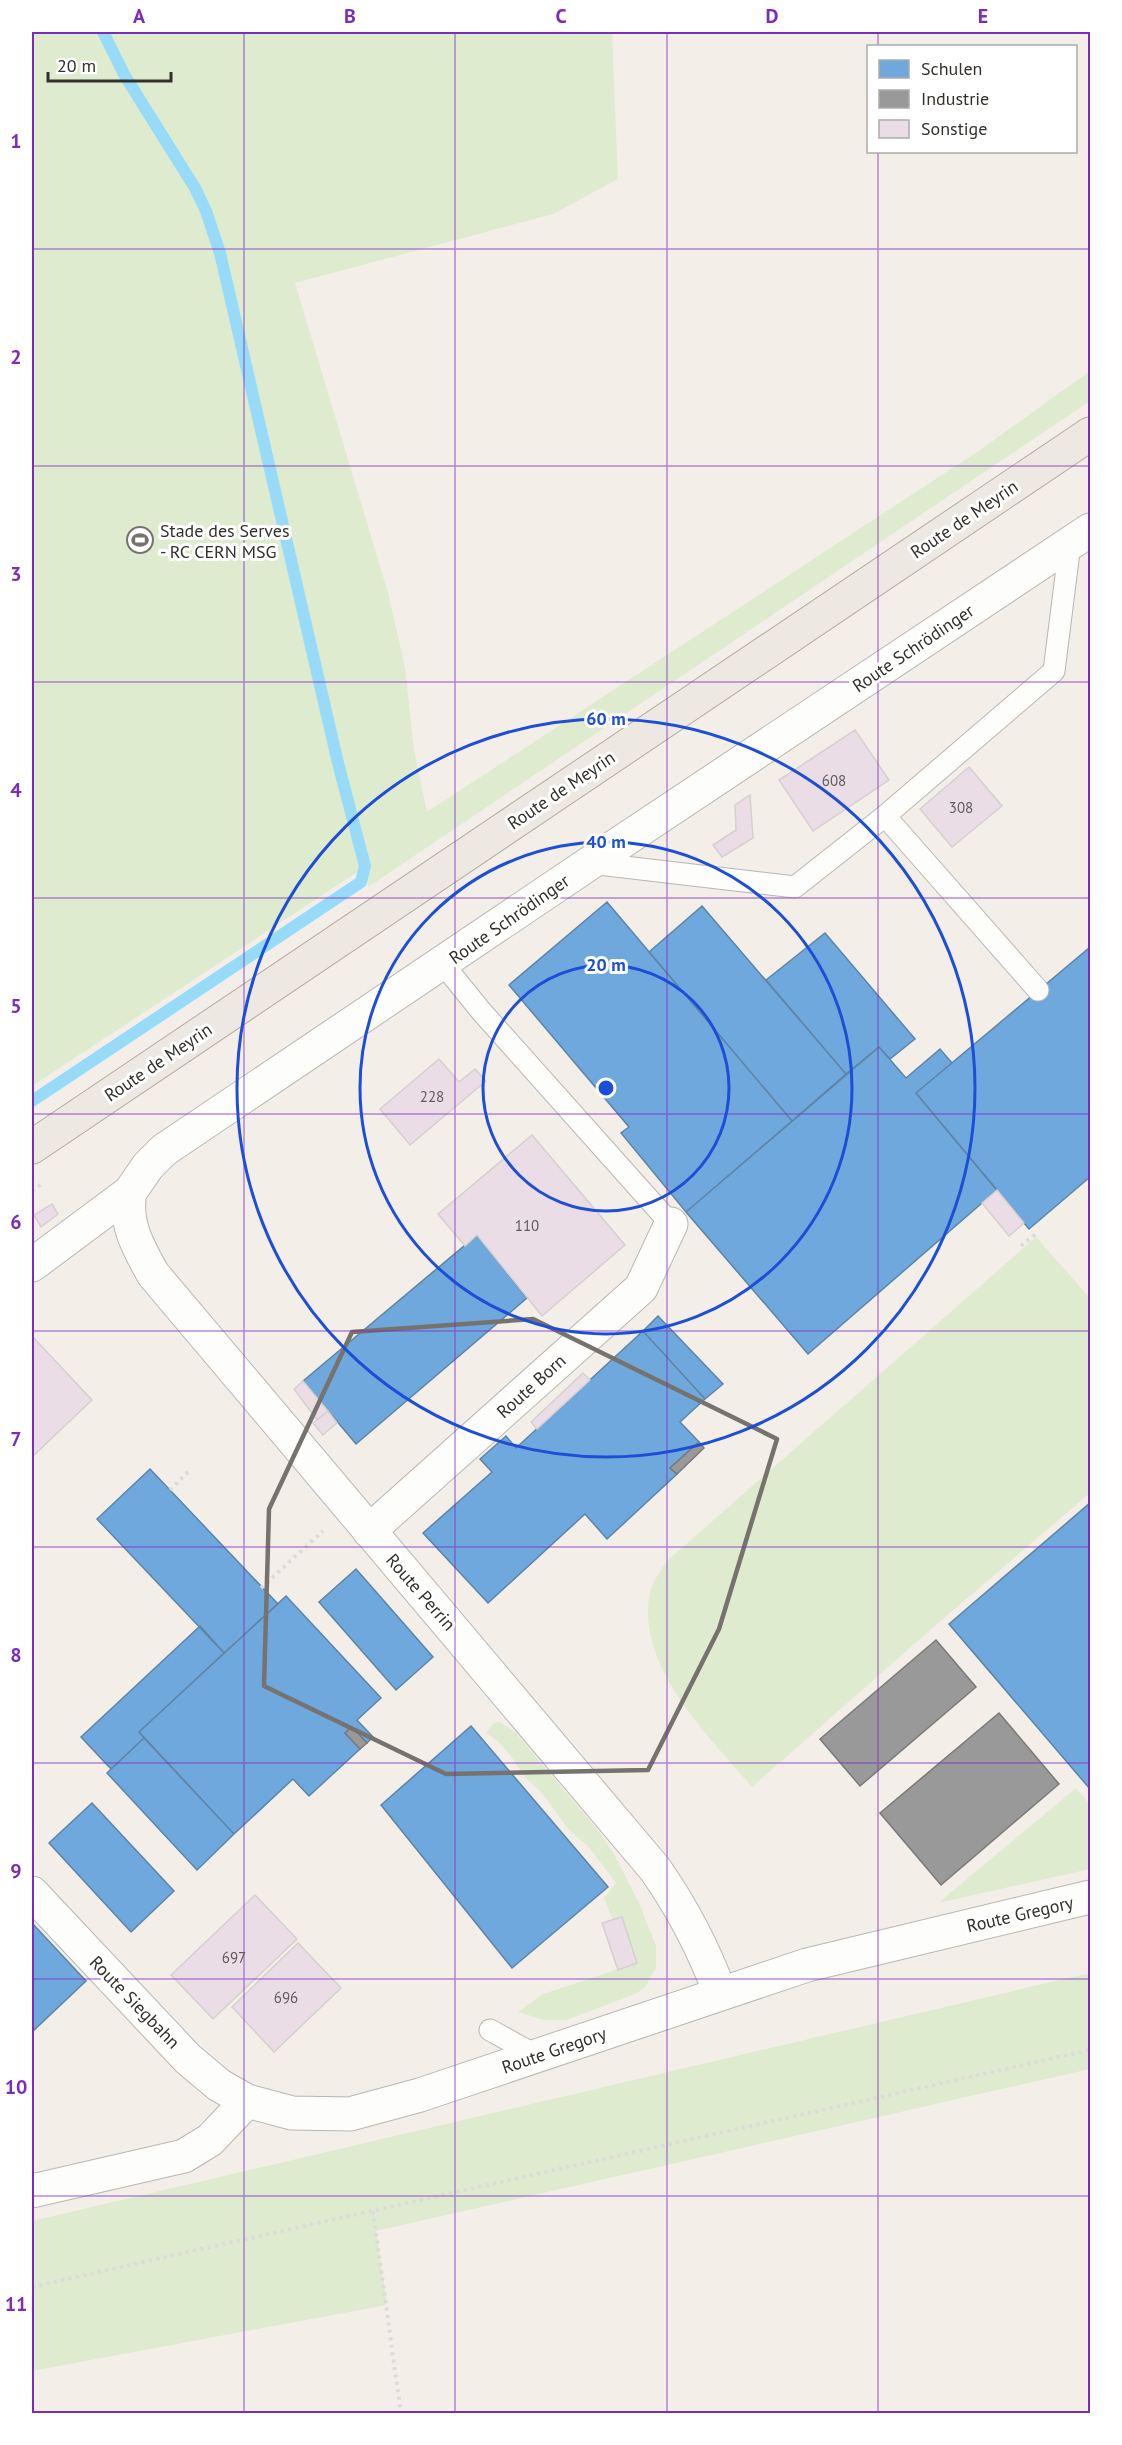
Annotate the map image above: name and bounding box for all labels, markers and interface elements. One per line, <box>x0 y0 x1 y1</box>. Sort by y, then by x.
text: A <box>133 3 146 29</box>
text: B <box>344 3 356 29</box>
text: C <box>555 3 567 29</box>
text: D <box>766 3 779 29</box>
text: E <box>978 3 988 29</box>
scale bar <box>48 45 171 83</box>
legend <box>867 45 1077 153</box>
text: 20 m <box>57 54 96 77</box>
text: Schulen <box>921 57 982 80</box>
text: Industrie <box>921 87 989 110</box>
text: Sonstige <box>921 117 987 140</box>
text: 1 <box>10 128 22 154</box>
text: 2 <box>10 344 22 370</box>
street label: Route de Meyrin <box>906 475 1022 563</box>
place label: Stade des Serves - RC CERN MSG <box>160 519 289 563</box>
sports icon: Stade des Serves - RC CERN MSG <box>125 525 155 555</box>
text: 3 <box>10 561 22 587</box>
street label: Route Schrödinger <box>848 599 978 697</box>
text: 60 m <box>586 707 626 730</box>
street label: Route de Meyrin <box>503 746 619 834</box>
house number: 608 <box>822 771 846 790</box>
text: 4 <box>10 777 22 803</box>
house number: 308 <box>949 798 973 817</box>
text: 40 m <box>586 830 626 853</box>
street label: Route Schrödinger <box>444 869 574 969</box>
text: 20 m <box>586 953 626 976</box>
text: 5 <box>10 993 22 1019</box>
street label: Route de Meyrin <box>100 1018 216 1106</box>
centre of rings <box>596 1078 616 1098</box>
house number: 228 <box>420 1087 444 1106</box>
text: 6 <box>10 1209 22 1235</box>
house number: 110 <box>515 1216 539 1235</box>
street label: Route Born <box>492 1349 570 1423</box>
text: 7 <box>10 1426 22 1452</box>
street label: Route Perrin <box>381 1549 461 1635</box>
text: 8 <box>10 1642 22 1668</box>
text: 9 <box>10 1858 22 1884</box>
street label: Route Gregory <box>964 1890 1076 1937</box>
house number: 697 <box>222 1948 246 1967</box>
street label: Route Siegbahn <box>85 1951 185 2053</box>
house number: 696 <box>274 1988 298 2007</box>
street label: Route Gregory <box>499 2021 610 2079</box>
text: 10 <box>5 2074 27 2100</box>
text: 11 <box>5 2291 27 2317</box>

